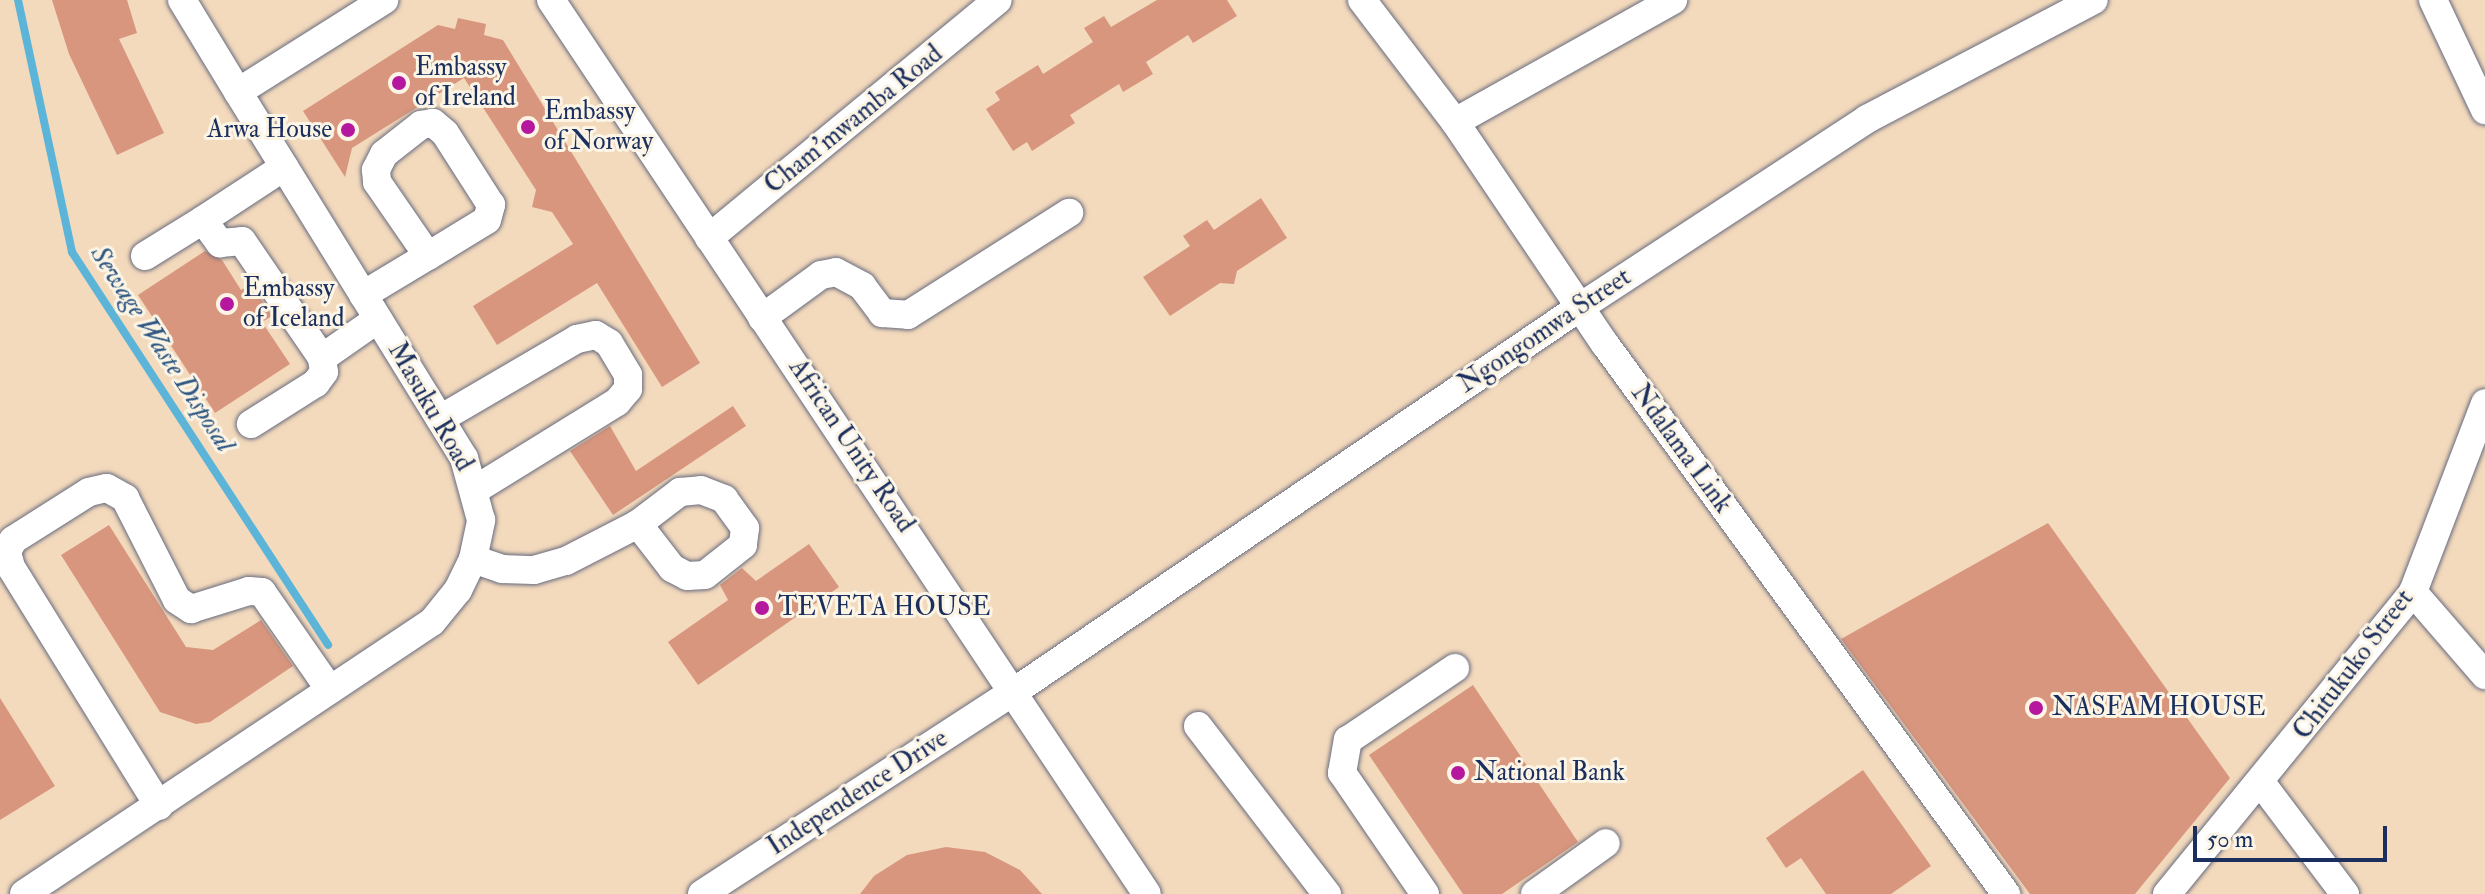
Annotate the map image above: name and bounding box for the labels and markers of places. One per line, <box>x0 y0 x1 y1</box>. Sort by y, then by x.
place label: Embassy of Ireland <box>415 52 516 114</box>
marker: Embassy of Ireland <box>390 74 408 92</box>
place label: Embassy of Norway <box>544 96 653 158</box>
place label: Arwa House <box>207 114 332 146</box>
marker: Embassy of Norway <box>519 118 537 136</box>
marker: Arwa House <box>339 121 357 139</box>
place label: Embassy of Iceland <box>243 273 344 334</box>
marker: Embassy of Iceland <box>218 295 236 313</box>
place label: TEVETA HOUSE <box>778 592 990 624</box>
marker: TEVETA HOUSE <box>753 599 771 617</box>
place label: NASFAM HOUSE <box>2052 692 2265 724</box>
marker: NASFAM HOUSE <box>2027 699 2045 717</box>
place label: National Bank <box>1474 757 1625 789</box>
marker: National Bank <box>1449 764 1467 782</box>

